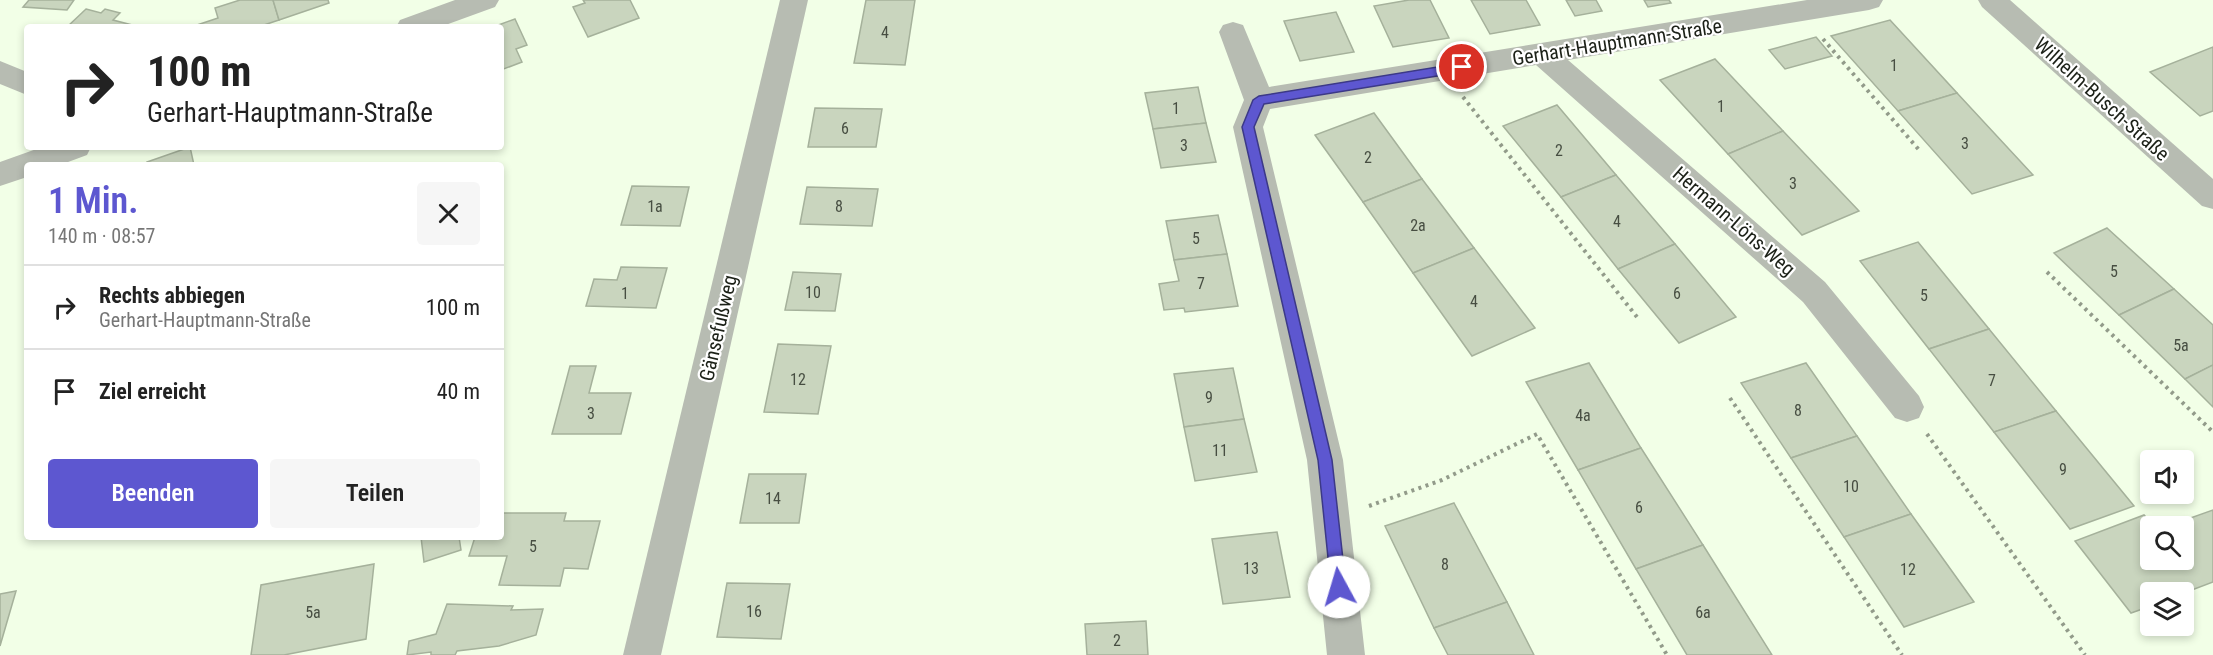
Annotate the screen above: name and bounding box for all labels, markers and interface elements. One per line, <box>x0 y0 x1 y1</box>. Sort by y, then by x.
street label: Gerhart-Hauptmann-Straße <box>1511 14 1723 70</box>
house number: 4 <box>881 23 889 42</box>
street label: Wilhelm-Busch-Straße <box>2030 32 2174 166</box>
pin <box>1436 41 1487 92</box>
text: 100 m <box>147 47 252 96</box>
icon: right <box>48 48 126 126</box>
icon: arrive <box>1445 50 1478 83</box>
house number: 1 <box>1890 56 1898 75</box>
text: Gerhart-Hauptmann-Straße <box>147 97 433 129</box>
house number: 1 <box>1717 97 1725 116</box>
house number: 1 <box>1172 99 1180 118</box>
house number: 6 <box>841 119 849 138</box>
house number: 3 <box>1961 134 1969 153</box>
house number: 3 <box>1180 136 1188 155</box>
house number: 2 <box>1555 141 1563 160</box>
house number: 2 <box>1364 148 1372 167</box>
street label: Hermann-Löns-Weg <box>1668 161 1800 281</box>
house number: 3 <box>1789 174 1797 193</box>
text: 1 Min. <box>48 180 138 222</box>
button: close <box>417 182 480 245</box>
house number: 1a <box>647 197 663 216</box>
house number: 8 <box>835 197 843 216</box>
house number: 4 <box>1613 212 1621 231</box>
house number: 2a <box>1410 216 1426 235</box>
text: 140 m · 08:57 <box>48 224 155 248</box>
house number: 5 <box>1192 229 1200 248</box>
house number: 5 <box>2110 262 2118 281</box>
street label: Gänsefußweg <box>694 273 742 383</box>
house number: 7 <box>1197 274 1205 293</box>
text: Rechts abbiegen <box>99 283 245 308</box>
house number: 10 <box>805 283 821 302</box>
house number: 1 <box>621 284 629 303</box>
house number: 6 <box>1673 284 1681 303</box>
house number: 5 <box>1920 286 1928 305</box>
icon: right <box>48 291 81 324</box>
house number: 4 <box>1470 292 1478 311</box>
text: 100 m <box>426 295 480 320</box>
text: Gerhart-Hauptmann-Straße <box>99 308 311 332</box>
house number: 5a <box>2173 336 2189 355</box>
house number: 12 <box>790 370 806 389</box>
house number: 7 <box>1988 371 1996 390</box>
icon: arrive <box>48 375 81 408</box>
text: Ziel erreicht <box>99 379 206 404</box>
text: 40 m <box>437 379 480 404</box>
house number: 9 <box>1205 388 1213 407</box>
house number: 8 <box>1794 401 1802 420</box>
house number: 3 <box>587 404 595 423</box>
house number: 4a <box>1575 406 1591 425</box>
house number: 11 <box>1212 441 1228 460</box>
map controls <box>2140 450 2194 636</box>
button: sound <box>2140 450 2194 504</box>
button: Beenden <box>48 459 258 528</box>
button: Teilen <box>270 459 480 528</box>
house number: 9 <box>2059 460 2067 479</box>
house number: 10 <box>1843 477 1859 496</box>
house number: 14 <box>765 489 781 508</box>
house number: 6 <box>1635 498 1643 517</box>
button: search <box>2140 516 2194 570</box>
house number: 5 <box>529 537 537 556</box>
position arrow <box>1307 555 1371 619</box>
house number: 8 <box>1441 555 1449 574</box>
house number: 13 <box>1243 559 1259 578</box>
house number: 12 <box>1900 560 1916 579</box>
button: layers <box>2140 582 2194 636</box>
house number: 16 <box>746 602 762 621</box>
house number: 5a <box>305 603 321 622</box>
house number: 6a <box>1695 603 1711 622</box>
house number: 2 <box>1113 631 1121 650</box>

